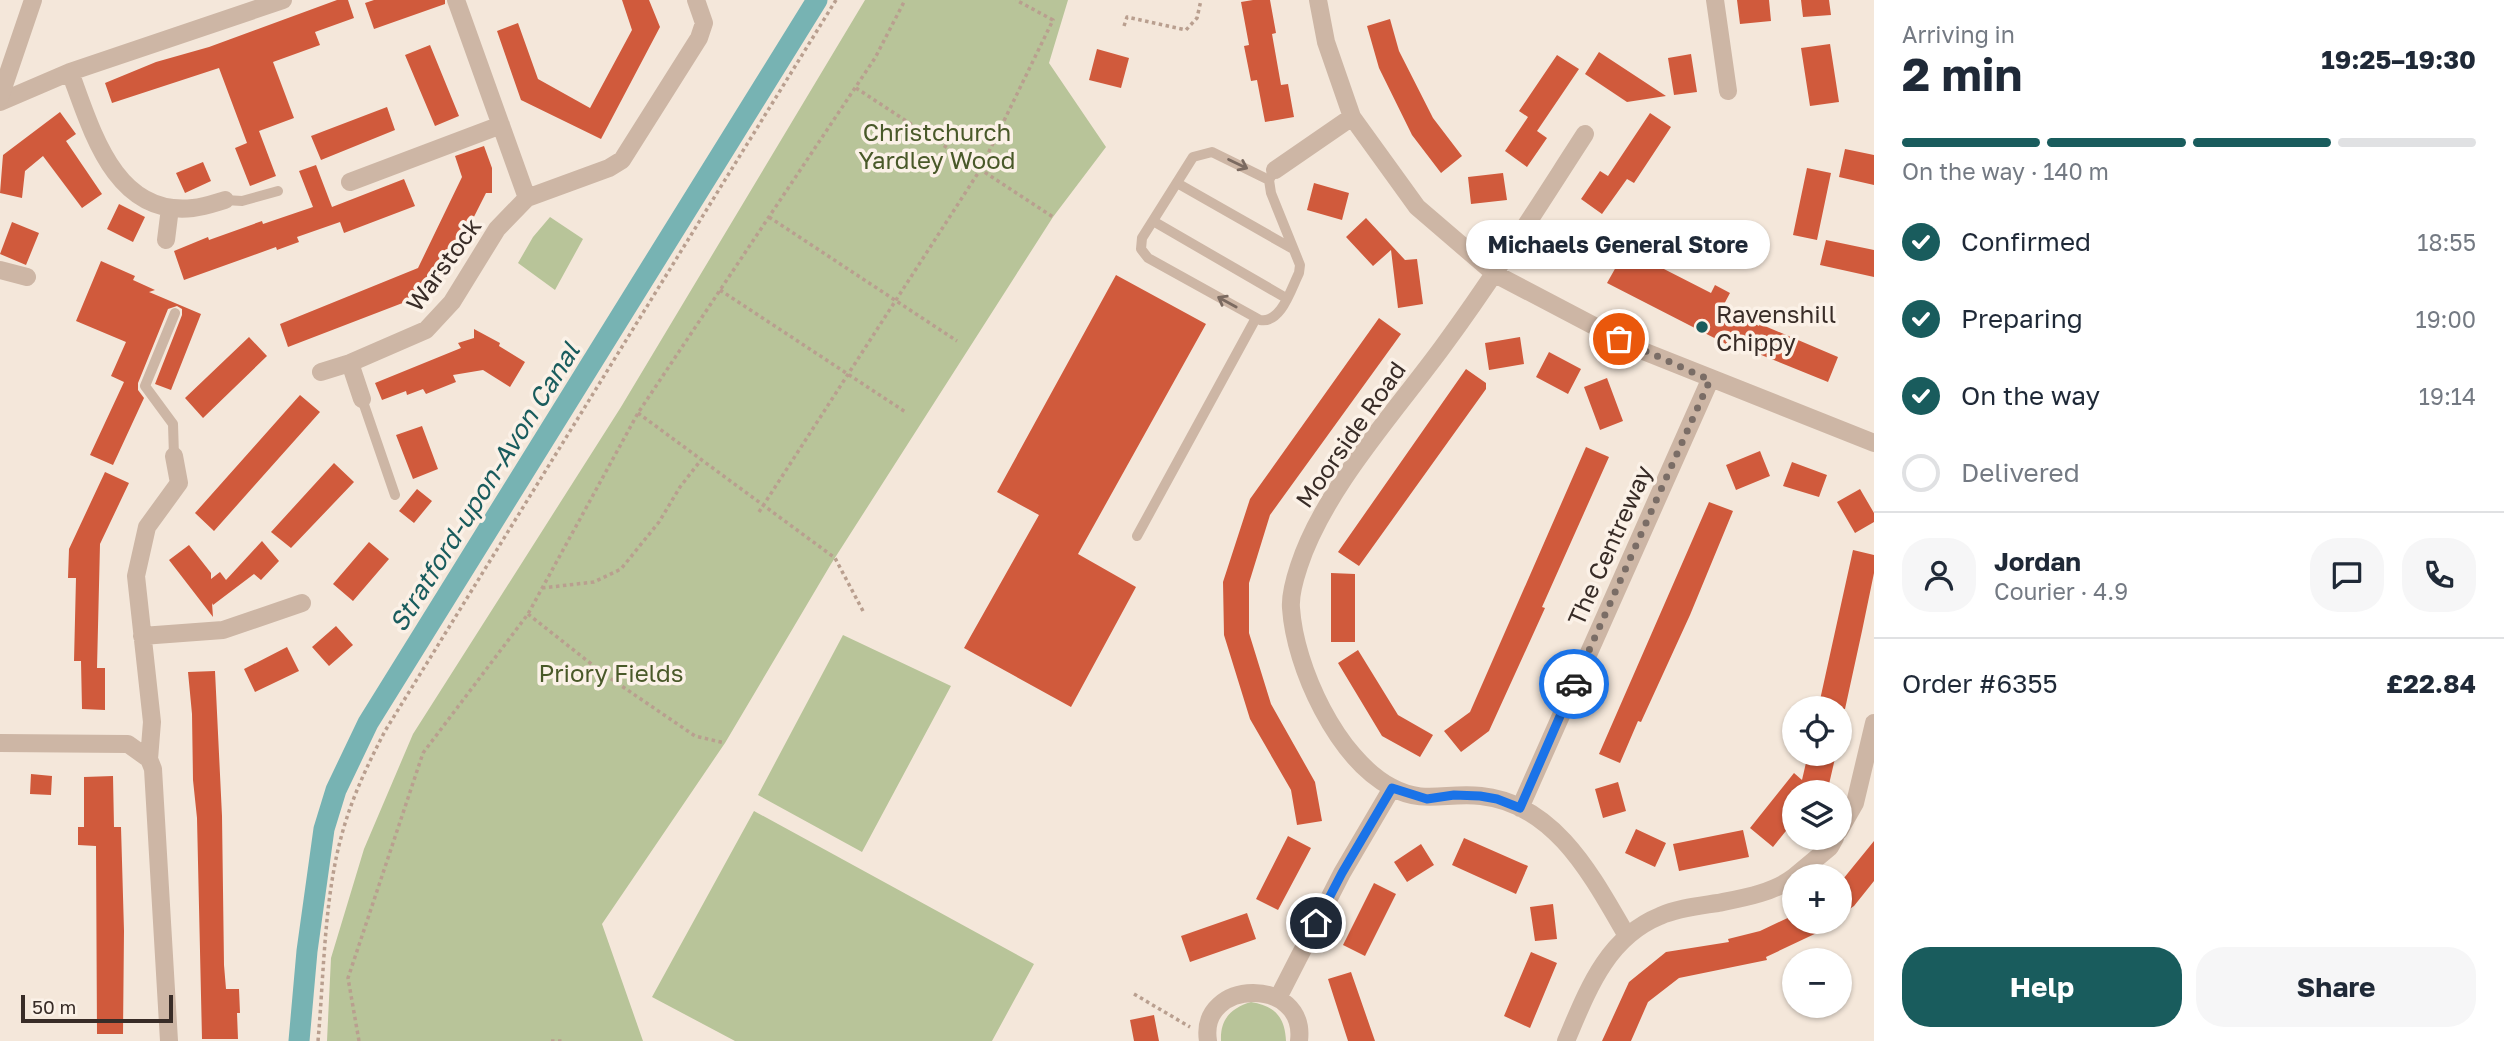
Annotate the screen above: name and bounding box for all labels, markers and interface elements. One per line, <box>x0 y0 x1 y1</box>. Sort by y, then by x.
text: Arriving in <box>1902 20 2015 48</box>
text: 19:25–19:30 <box>2321 44 2476 75</box>
text: 2 min <box>1902 46 2022 101</box>
park label: Christchurch Yardley Wood <box>859 117 1015 174</box>
text: On the way · 140 m <box>1902 157 2109 185</box>
one-way arrow <box>1227 158 1248 172</box>
street label: Warstock <box>399 212 487 316</box>
callout: Michaels General Store <box>1467 220 1771 269</box>
icon: check <box>1902 223 1940 261</box>
text: Confirmed <box>1961 226 2091 257</box>
text: 18:55 <box>2417 228 2476 256</box>
text: Michaels General Store <box>1488 230 1748 258</box>
one-way arrow <box>1218 295 1238 309</box>
place label: Ravenshill Chippy <box>1716 299 1836 356</box>
icon: check <box>1902 300 1940 338</box>
text: Preparing <box>1961 303 2083 334</box>
text: 19:00 <box>2416 305 2476 333</box>
pin <box>1589 309 1649 369</box>
marker: Ravenshill Chippy <box>1694 319 1710 335</box>
icon: bag <box>1600 320 1638 358</box>
water label: Stratford-upon-Avon Canal <box>382 336 587 637</box>
street label: Moorside Road <box>1289 355 1411 513</box>
icon: check <box>1902 377 1940 415</box>
text: On the way <box>1961 380 2100 411</box>
text: 19:14 <box>2419 382 2476 410</box>
text: Delivered <box>1961 457 2080 488</box>
street label: The Centreway <box>1561 460 1657 630</box>
button: person <box>1902 538 1976 612</box>
button: chat <box>2310 538 2384 612</box>
button: phone <box>2402 538 2476 612</box>
text: Jordan <box>1994 546 2081 577</box>
text: Courier · 4.9 <box>1994 577 2128 605</box>
courier <box>1539 649 1609 719</box>
park label: Priory Fields <box>539 658 683 687</box>
icon: car <box>1555 665 1593 703</box>
text: Order #6355 <box>1902 668 2058 699</box>
text: £22.84 <box>2386 668 2476 699</box>
map controls <box>1782 696 1852 1018</box>
button: locate <box>1782 696 1852 766</box>
button: layers <box>1782 780 1852 850</box>
button: + <box>1782 864 1852 934</box>
pin <box>1286 893 1346 953</box>
icon: home <box>1297 904 1335 942</box>
button: Help <box>1902 947 2182 1027</box>
button: Share <box>2196 947 2476 1027</box>
button: − <box>1782 948 1852 1018</box>
scale bar <box>21 992 173 1024</box>
text: 50 m <box>32 995 76 1018</box>

